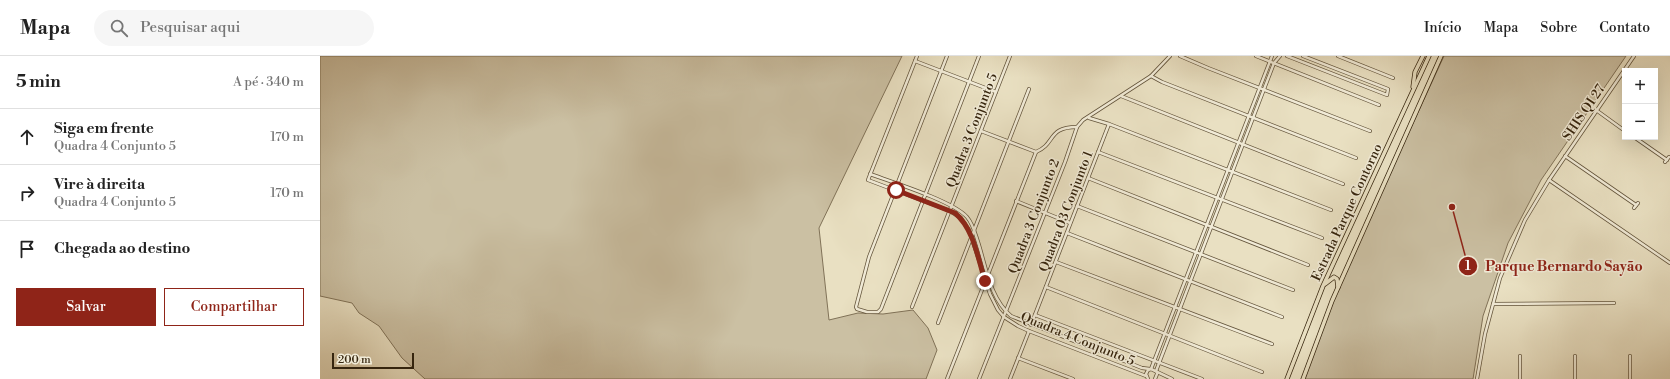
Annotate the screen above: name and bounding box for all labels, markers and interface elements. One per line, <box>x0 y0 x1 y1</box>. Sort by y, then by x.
search box <box>94 10 374 46</box>
text: Mapa <box>20 16 70 40</box>
icon: search <box>108 17 130 39</box>
text: Pesquisar aqui <box>140 18 241 37</box>
text: Início <box>1424 19 1462 37</box>
text: Mapa <box>1484 19 1518 37</box>
text: Sobre <box>1540 19 1577 37</box>
text: Contato <box>1599 19 1650 37</box>
map controls <box>1622 68 1658 140</box>
button: + <box>1622 68 1658 104</box>
text: 5 min <box>16 71 61 93</box>
street label: Quadra 3 Conjunto 5 <box>943 71 1001 190</box>
text: A pé · 340 m <box>233 74 304 90</box>
street label: SHIS QI 27 <box>1559 81 1609 144</box>
button: − <box>1622 104 1658 140</box>
text: Siga em frente <box>54 119 154 138</box>
icon: ahead <box>16 126 38 148</box>
text: 170 m <box>270 129 304 145</box>
text: Quadra 4 Conjunto 5 <box>54 138 176 154</box>
street label: Estrada Parque Contorno <box>1308 141 1386 284</box>
street label: Quadra 03 Conjunto 1 <box>1035 148 1097 274</box>
street label: Quadra 3 Conjunto 2 <box>1005 157 1063 276</box>
text: Vire à direita <box>54 175 145 194</box>
route start <box>887 181 905 199</box>
icon: right <box>16 182 38 204</box>
text: 170 m <box>270 185 304 201</box>
text: Quadra 4 Conjunto 5 <box>54 194 176 210</box>
icon: arrive <box>16 238 38 260</box>
text: Chegada ao destino <box>54 239 190 258</box>
callout: Parque Bernardo Sayão <box>1458 253 1651 279</box>
text: Parque Bernardo Sayão <box>1485 258 1643 276</box>
text: 1 <box>1465 259 1471 274</box>
route end <box>976 272 994 290</box>
button: Salvar <box>16 288 156 326</box>
button: Compartilhar <box>164 288 304 326</box>
street label: Quadra 4 Conjunto 5 <box>1018 309 1137 369</box>
scale bar <box>332 351 414 370</box>
text: 200 m <box>338 353 371 367</box>

